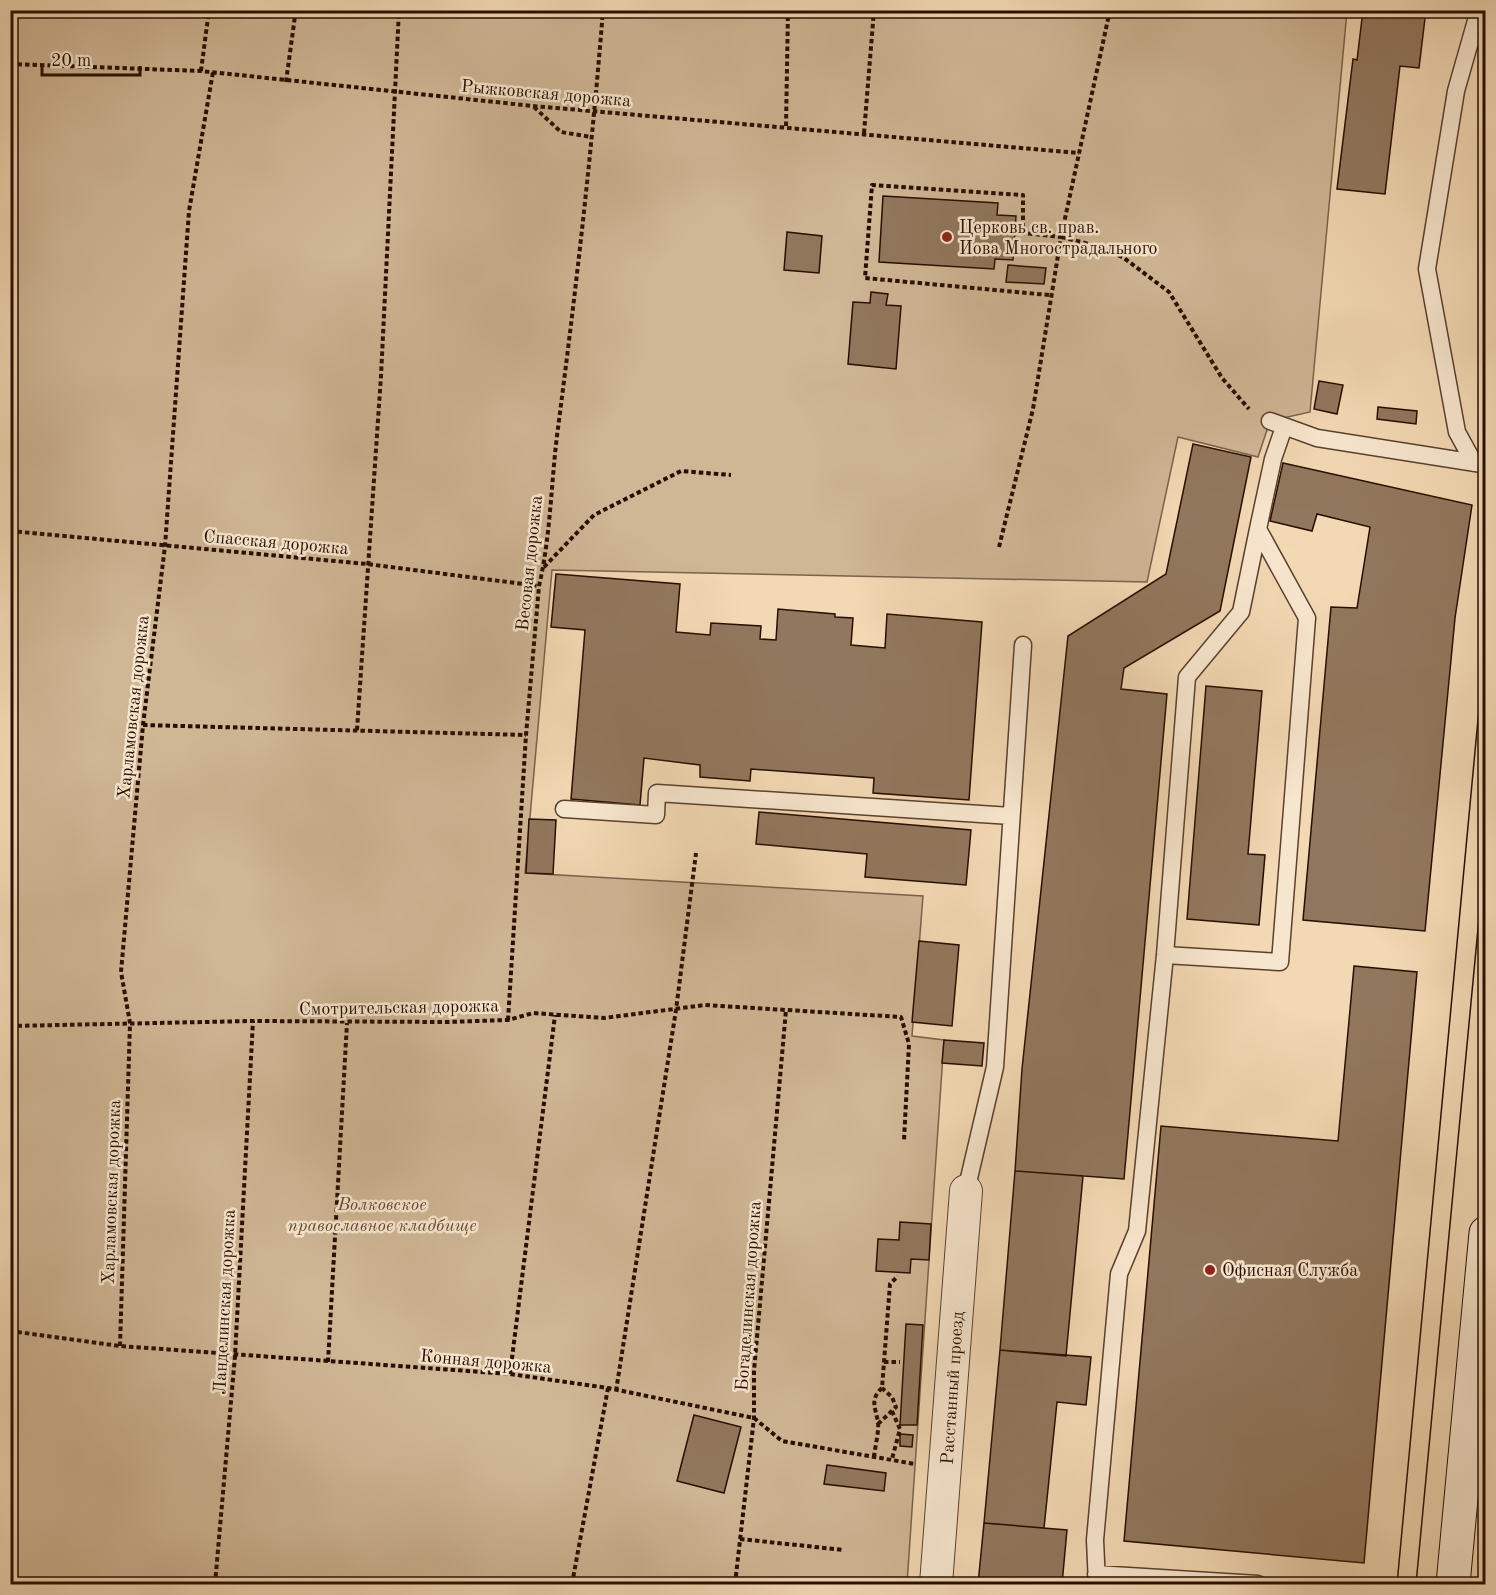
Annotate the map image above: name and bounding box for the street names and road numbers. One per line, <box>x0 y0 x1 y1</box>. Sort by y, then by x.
street label: Рыжковская дорожка <box>460 78 632 110</box>
street label: Весовая дорожка <box>514 494 546 632</box>
street label: Спасская дорожка <box>203 528 349 558</box>
street label: Харламовская дорожка <box>115 614 153 800</box>
street label: Смотрительская дорожка <box>299 997 499 1019</box>
street label: Харламовская дорожка <box>100 1099 124 1285</box>
street label: Богаделинская дорожка <box>733 1200 765 1392</box>
street label: Ланделинская дорожка <box>211 1209 239 1395</box>
street label: Расстанный проезд <box>939 1311 967 1465</box>
street label: Конная дорожка <box>419 1347 553 1377</box>

